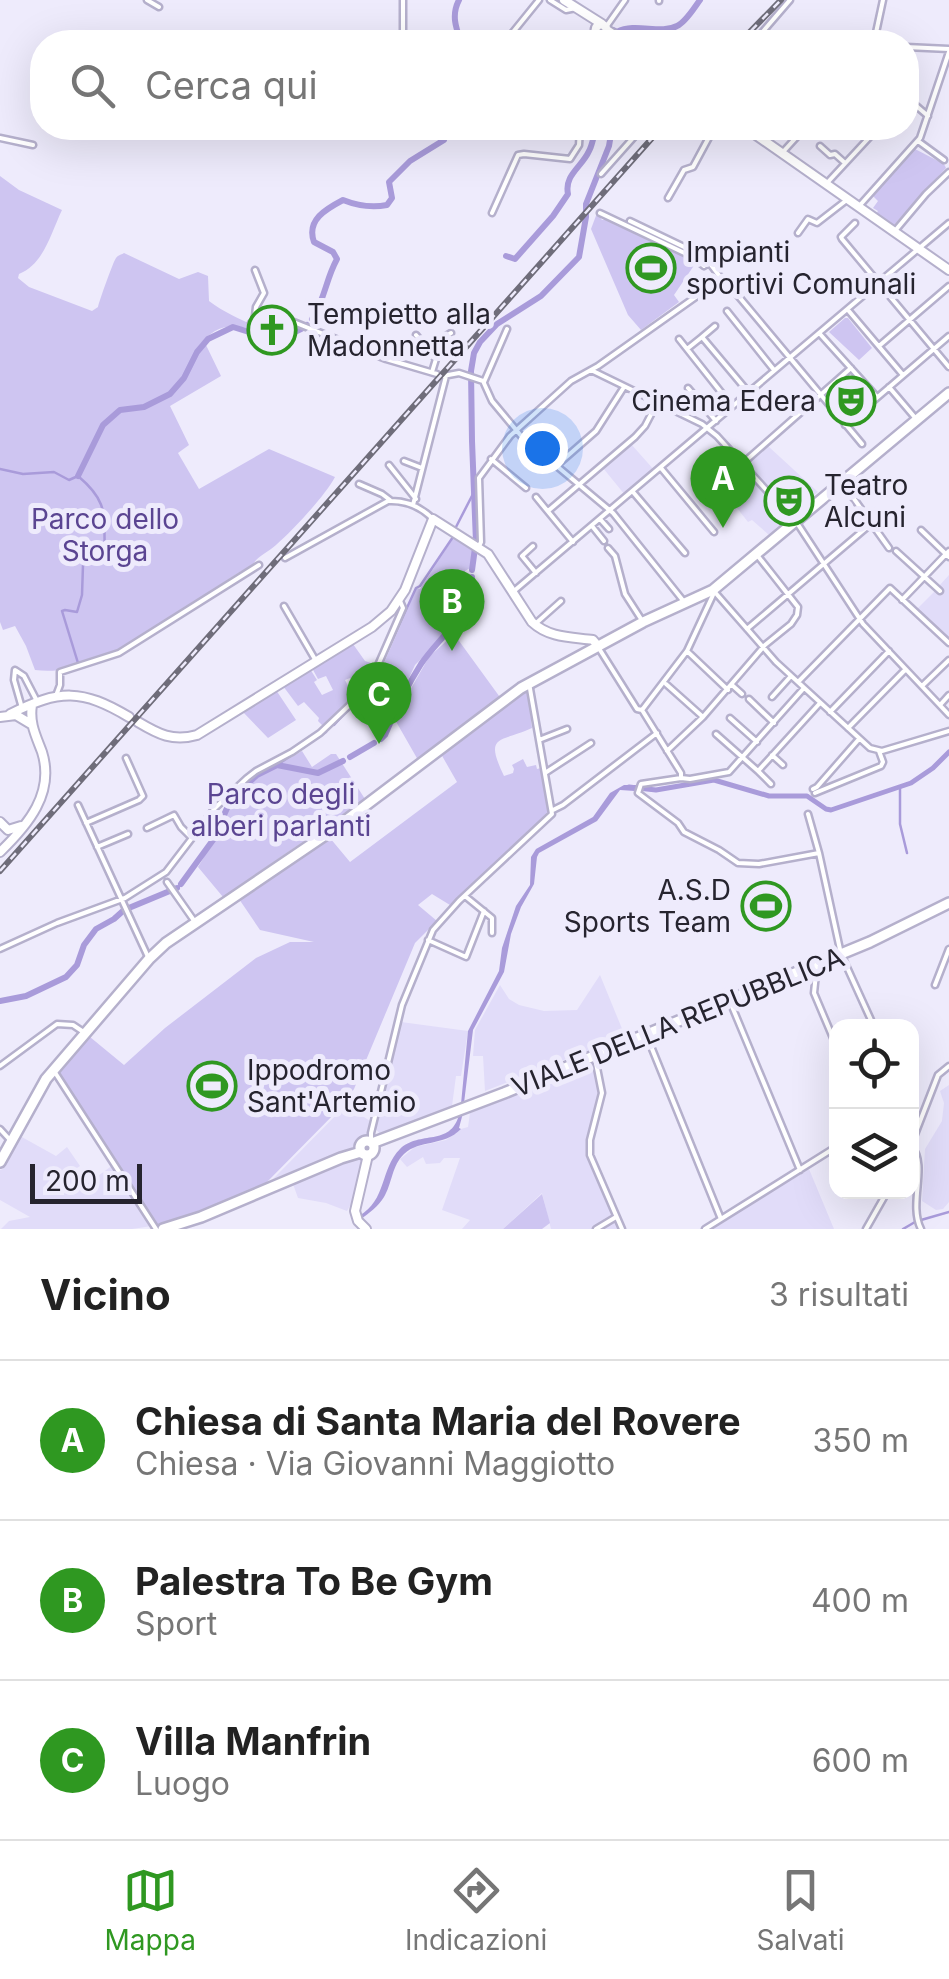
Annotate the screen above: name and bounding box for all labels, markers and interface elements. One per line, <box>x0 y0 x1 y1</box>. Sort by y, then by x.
search box <box>30 30 919 140</box>
icon: search <box>65 58 120 113</box>
text: Cerca qui <box>145 62 318 108</box>
place label: Impianti sportivi Comunali <box>686 235 916 301</box>
sports icon: Impianti sportivi Comunali <box>625 242 677 294</box>
place label: Tempietto alla Madonnetta <box>307 297 491 363</box>
church icon: Tempietto alla Madonnetta <box>246 304 298 356</box>
theatre icon: Cinema Edera <box>825 375 877 427</box>
place label: Cinema Edera <box>631 384 816 418</box>
your location <box>517 423 568 474</box>
pin: A <box>690 446 756 528</box>
place label: Teatro Alcuni <box>824 468 908 534</box>
theatre icon: Teatro Alcuni <box>763 475 815 527</box>
park label: Parco dello Storga <box>31 502 179 568</box>
pin: B <box>420 568 484 651</box>
pin: C <box>346 662 412 744</box>
park label: Parco degli alberi parlanti <box>191 777 371 843</box>
place label: A.S.D Sports Team <box>564 873 731 939</box>
sports icon: A.S.D Sports Team <box>740 880 792 932</box>
street label: VIALE DELLA REPUBBLICA <box>507 940 849 1104</box>
map controls <box>829 1019 919 1199</box>
button: locate <box>829 1019 919 1109</box>
place label: Ippodromo Sant'Artemio <box>247 1053 416 1119</box>
sports icon: Ippodromo Sant'Artemio <box>186 1060 238 1112</box>
button: layers <box>829 1109 919 1199</box>
scale bar <box>30 1159 142 1204</box>
text: 200 m <box>45 1164 130 1198</box>
text: Vicino <box>40 1269 171 1320</box>
text: 3 risultati <box>769 1275 909 1314</box>
text: Chiesa di Santa Maria del Rovere <box>135 1398 741 1444</box>
text: A <box>61 1421 84 1460</box>
text: 350 m <box>813 1421 909 1460</box>
text: Chiesa · Via Giovanni Maggiotto <box>135 1444 615 1483</box>
text: Palestra To Be Gym <box>135 1558 493 1604</box>
text: B <box>62 1581 83 1620</box>
text: 400 m <box>811 1581 909 1620</box>
text: Sport <box>135 1604 217 1643</box>
text: Villa Manfrin <box>135 1718 371 1764</box>
text: C <box>61 1741 84 1780</box>
text: 600 m <box>812 1741 909 1780</box>
text: Luogo <box>135 1764 230 1803</box>
tab: Mappa <box>105 1863 196 1957</box>
tab: Indicazioni <box>405 1863 547 1957</box>
tab: Salvati <box>757 1863 844 1957</box>

